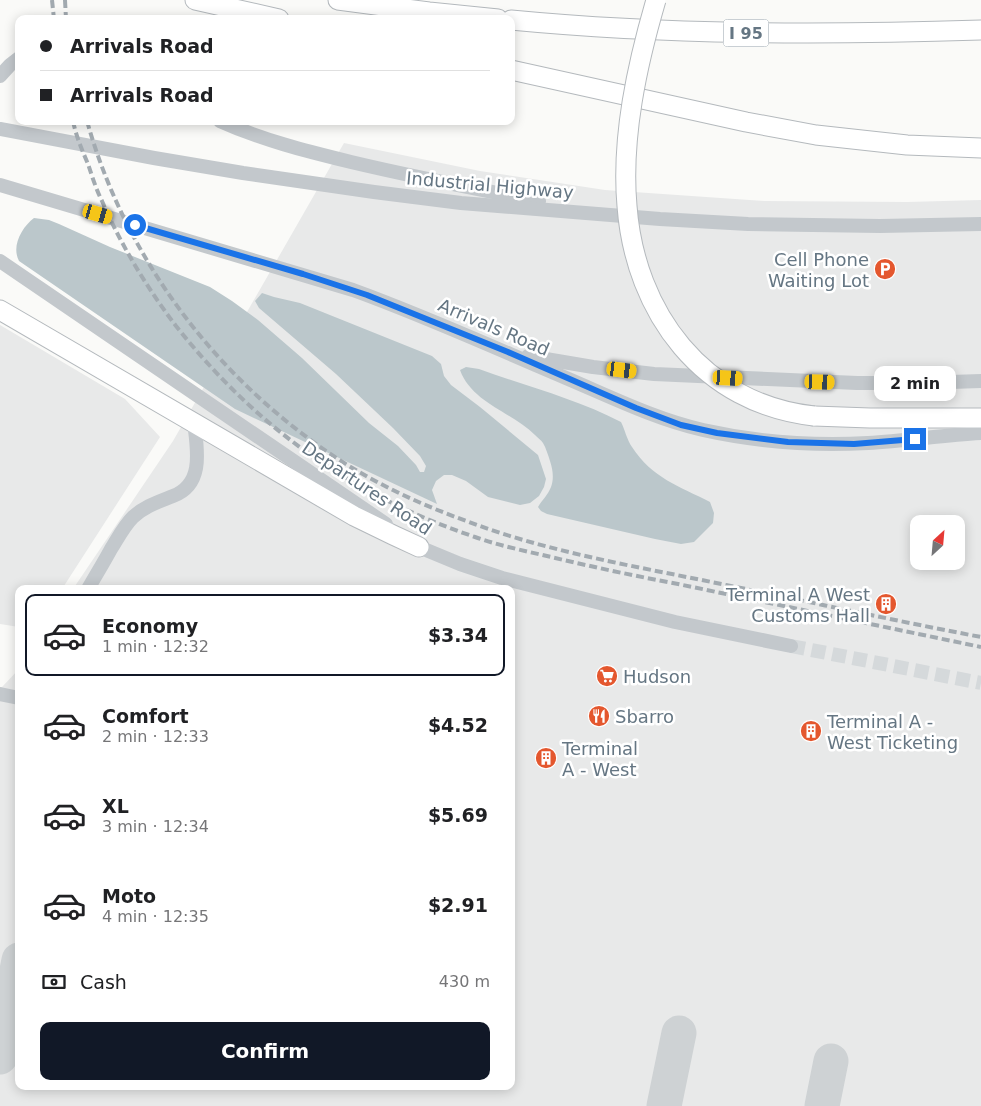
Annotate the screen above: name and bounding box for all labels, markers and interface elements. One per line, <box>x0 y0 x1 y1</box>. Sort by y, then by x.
road number: I 95 <box>724 19 768 46</box>
text: Arrivals Road <box>70 35 214 57</box>
text: Arrivals Road <box>70 84 214 106</box>
street label: Industrial Highway <box>405 167 575 203</box>
car <box>81 203 114 225</box>
route start <box>124 214 146 236</box>
place label: Cell Phone Waiting Lot <box>768 249 869 291</box>
parking icon: Cell Phone Waiting Lot <box>873 257 897 281</box>
street label: Arrivals Road <box>435 294 553 360</box>
car <box>606 361 637 379</box>
callout: 2 min <box>874 366 956 402</box>
car <box>712 370 743 386</box>
car <box>804 374 835 390</box>
text: 2 min <box>890 374 940 393</box>
route end <box>904 428 926 450</box>
street label: Departures Road <box>298 437 436 539</box>
north arrow <box>910 515 965 570</box>
map controls <box>910 515 965 570</box>
place label: Terminal A West Customs Hall <box>725 584 870 626</box>
building icon: Terminal A West Customs Hall <box>874 592 898 616</box>
icon: car <box>42 613 87 658</box>
text: Economy <box>102 615 198 637</box>
text: $3.34 <box>428 624 488 646</box>
text: 1 min · 12:32 <box>102 637 209 656</box>
supermarket icon: Hudson <box>595 664 619 688</box>
place label: Hudson <box>623 666 691 687</box>
icon: car <box>42 703 87 748</box>
restaurant icon: Sbarro <box>587 704 611 728</box>
text: Comfort <box>102 705 189 727</box>
place label: Sbarro <box>615 706 674 727</box>
place label: Terminal A - West Ticketing <box>826 711 958 753</box>
text: $4.52 <box>428 714 488 736</box>
building icon: Terminal A - West Ticketing <box>799 719 823 743</box>
text: 2 min · 12:33 <box>102 727 209 746</box>
place label: Terminal A - West <box>561 738 638 780</box>
building icon: Terminal A - West <box>534 746 558 770</box>
icon: car <box>42 793 87 838</box>
text: XL <box>102 795 129 817</box>
text: $5.69 <box>428 804 488 826</box>
text: 3 min · 12:34 <box>102 817 209 836</box>
icon: car <box>42 883 87 928</box>
text: Moto <box>102 885 156 907</box>
text: $2.91 <box>428 894 488 916</box>
text: 4 min · 12:35 <box>102 907 209 926</box>
icon: cash <box>40 968 68 996</box>
text: Cash <box>80 971 127 993</box>
text: 430 m <box>439 972 490 991</box>
button: Confirm <box>40 1022 490 1080</box>

